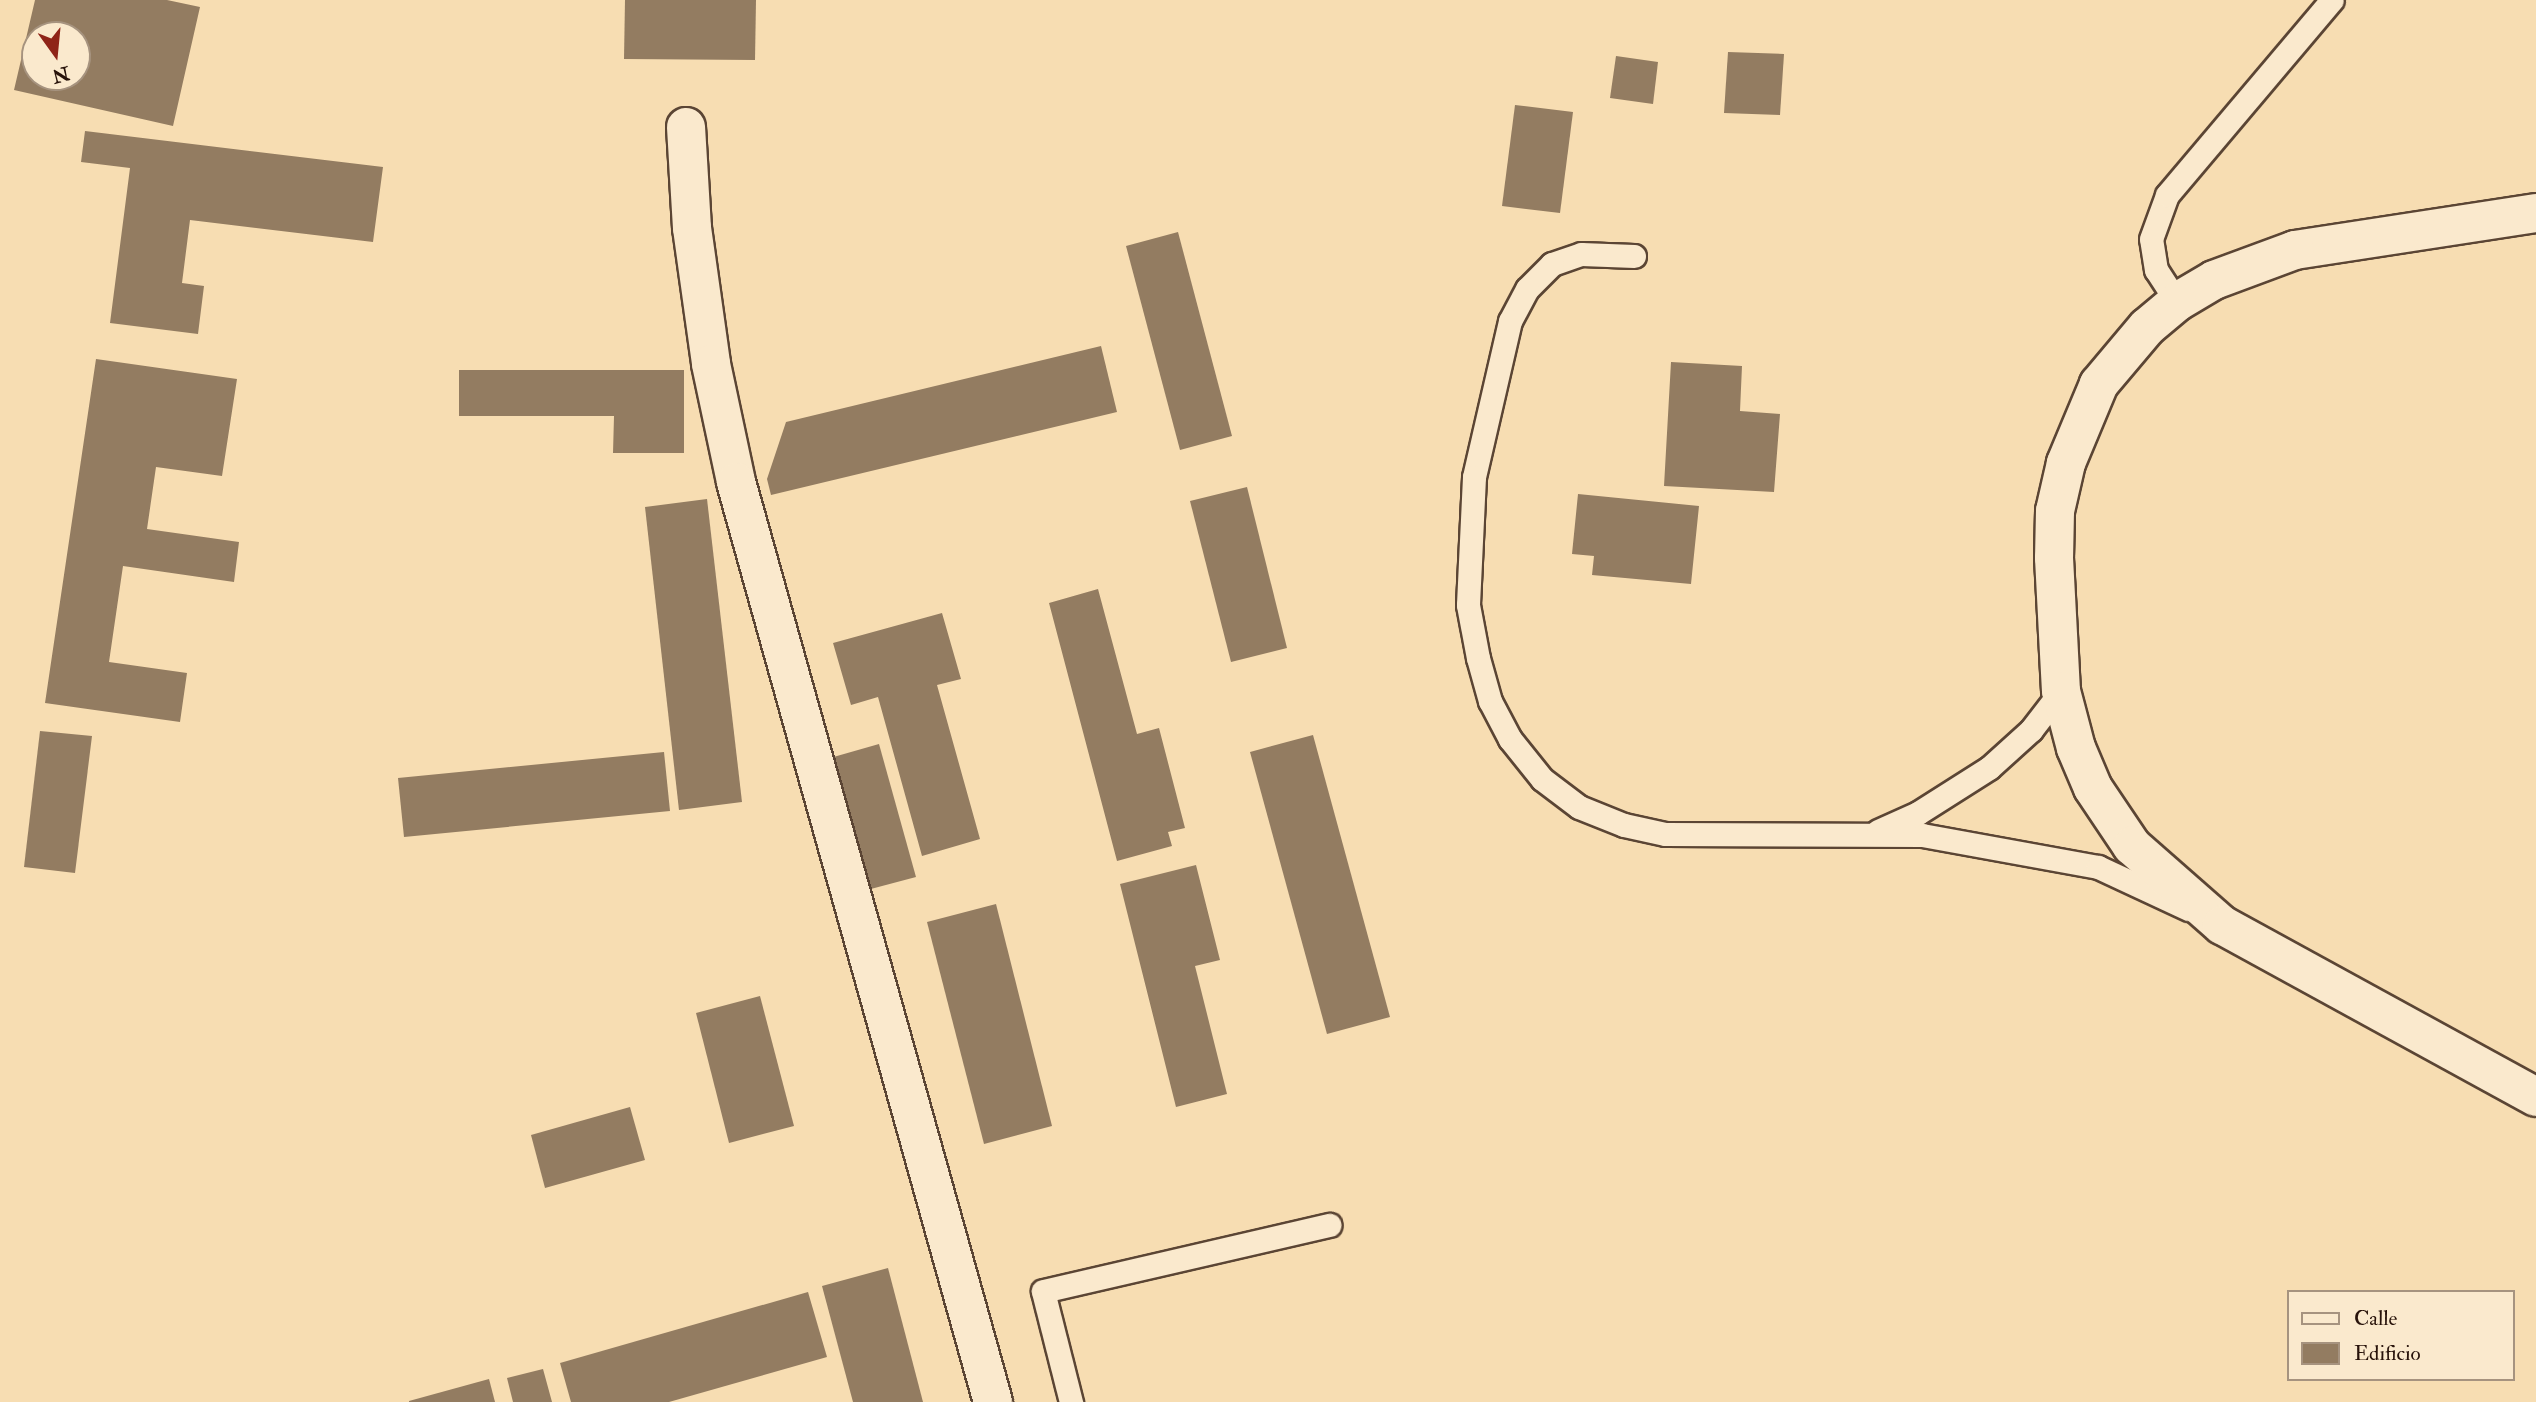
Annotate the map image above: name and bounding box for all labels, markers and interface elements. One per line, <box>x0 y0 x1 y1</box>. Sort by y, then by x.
north arrow <box>21 21 91 91</box>
text: N <box>50 61 72 88</box>
legend <box>2288 1290 2515 1381</box>
text: Calle <box>2354 1305 2397 1332</box>
text: Edificio <box>2354 1340 2421 1367</box>

